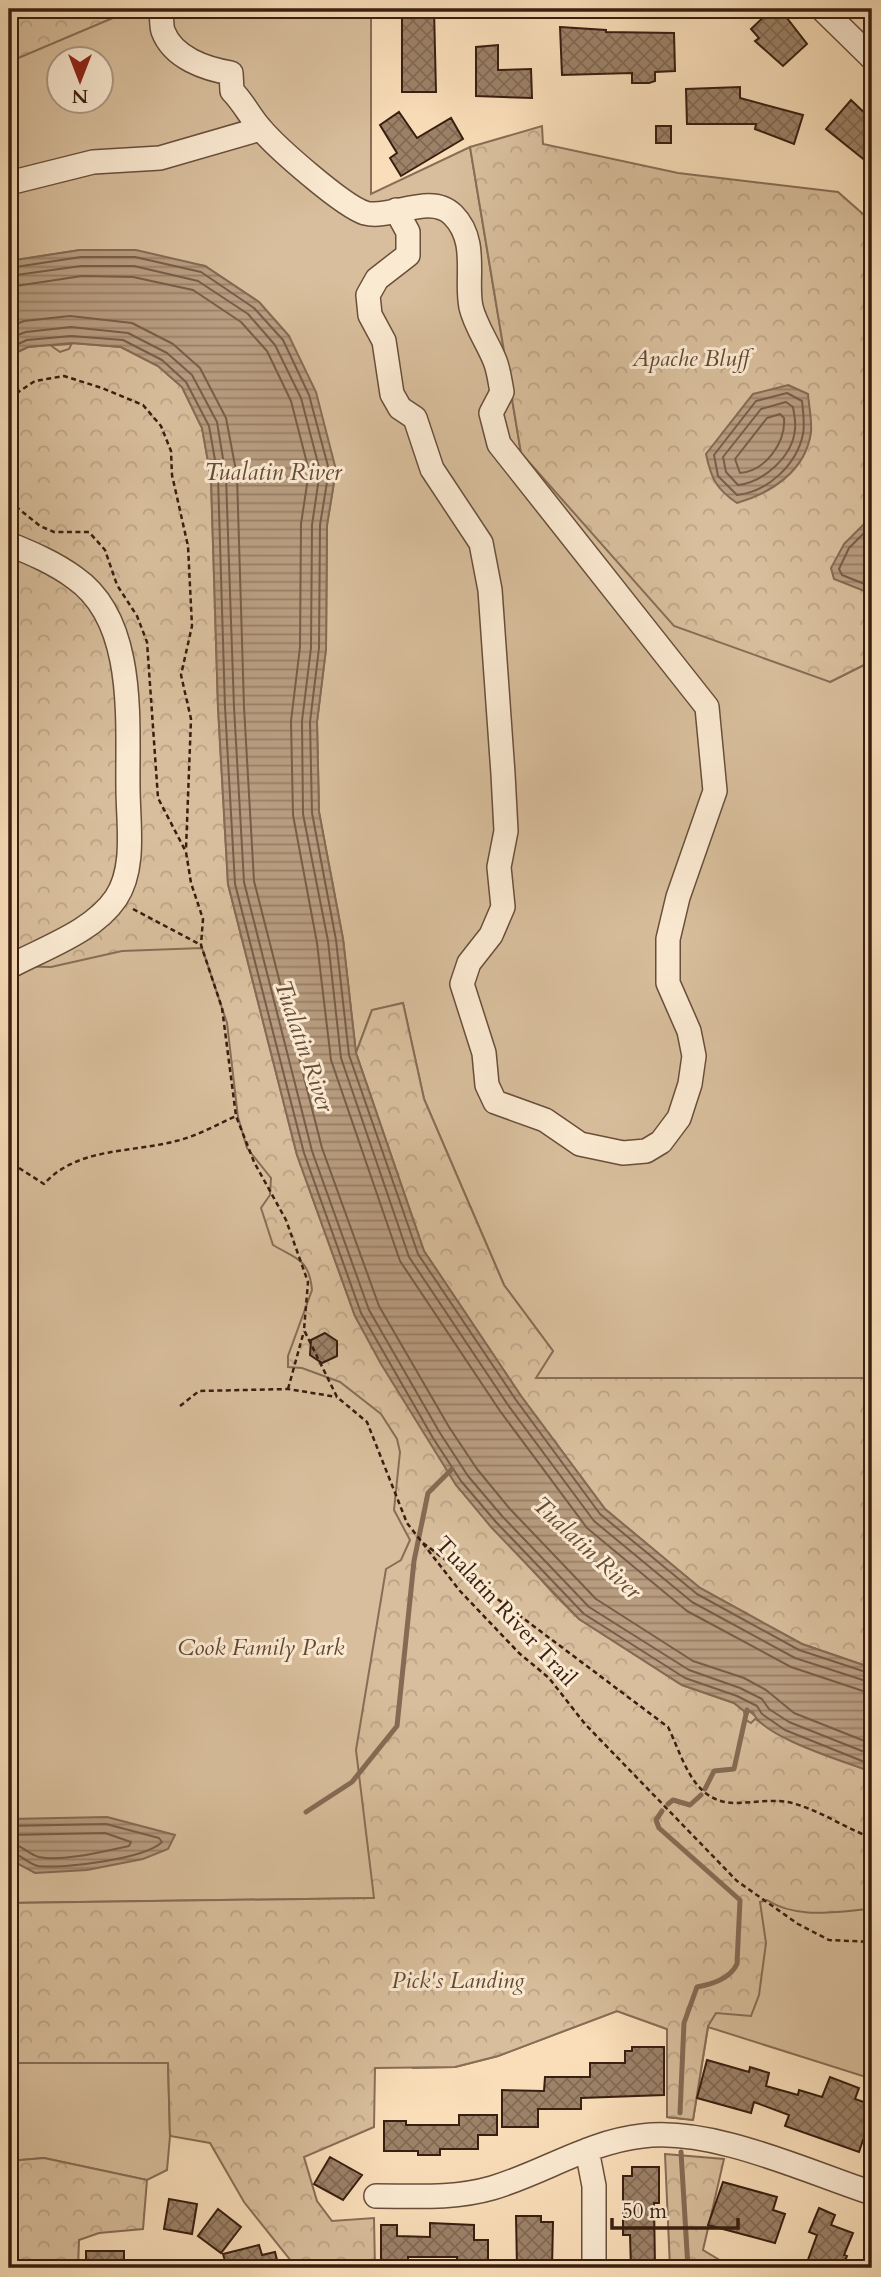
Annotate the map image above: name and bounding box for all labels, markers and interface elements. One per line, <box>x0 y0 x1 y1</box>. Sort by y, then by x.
north arrow <box>46 46 116 116</box>
text: N <box>71 83 88 109</box>
park label: Apache Bluff <box>631 343 755 374</box>
water label: Tualatin River <box>204 456 343 489</box>
water label: Tualatin River <box>266 976 342 1118</box>
water label: Tualatin River <box>525 1489 649 1608</box>
street label: Tualatin River Trail <box>428 1529 584 1693</box>
park label: Cook Family Park <box>178 1632 345 1663</box>
park label: Pick's Landing <box>392 1965 525 1996</box>
scale bar <box>612 2186 738 2230</box>
text: 50 m <box>622 2197 667 2226</box>

